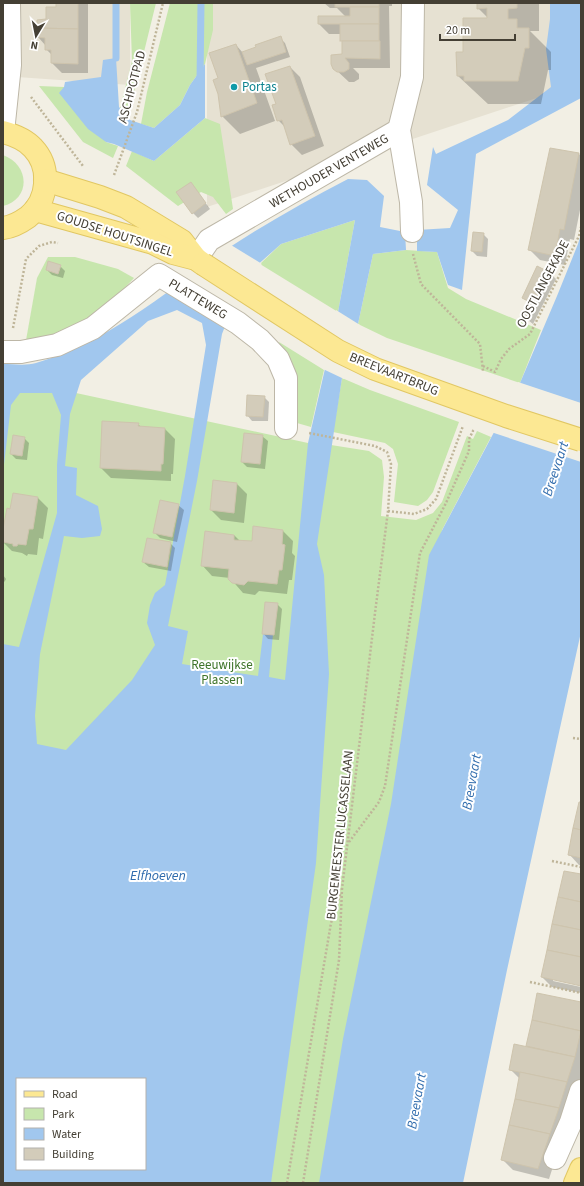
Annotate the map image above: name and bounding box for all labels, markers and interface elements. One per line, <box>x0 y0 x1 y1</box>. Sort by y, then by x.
north arrow <box>16 16 56 56</box>
scale bar <box>440 16 515 42</box>
text: 20 m <box>446 22 470 39</box>
text: N <box>29 37 39 53</box>
street label: ASCHPOTPAD <box>114 49 150 125</box>
place label: Portas <box>242 78 277 96</box>
marker: Portas <box>229 82 239 92</box>
street label: WETHOUDER VENTEWEG <box>266 129 392 213</box>
street label: GOUDSE HOUTSINGEL <box>55 207 175 261</box>
street label: OOSTLANGEKADE <box>512 237 574 331</box>
street label: PLATTEWEG <box>165 274 231 324</box>
street label: BREEVAARTBRUG <box>347 348 441 400</box>
water label: Breevaart <box>538 439 574 499</box>
park label: Reeuwijkse Plassen <box>191 656 253 689</box>
street label: BURGEMEESTER LUCASSELAAN <box>322 749 358 921</box>
water label: Breevaart <box>457 752 487 812</box>
water label: Elfhoeven <box>130 866 186 886</box>
water label: Breevaart <box>402 1071 432 1131</box>
legend <box>16 1078 146 1170</box>
text: Road <box>52 1086 78 1103</box>
text: Park <box>52 1106 74 1123</box>
text: Water <box>52 1126 82 1143</box>
text: Building <box>52 1146 94 1163</box>

